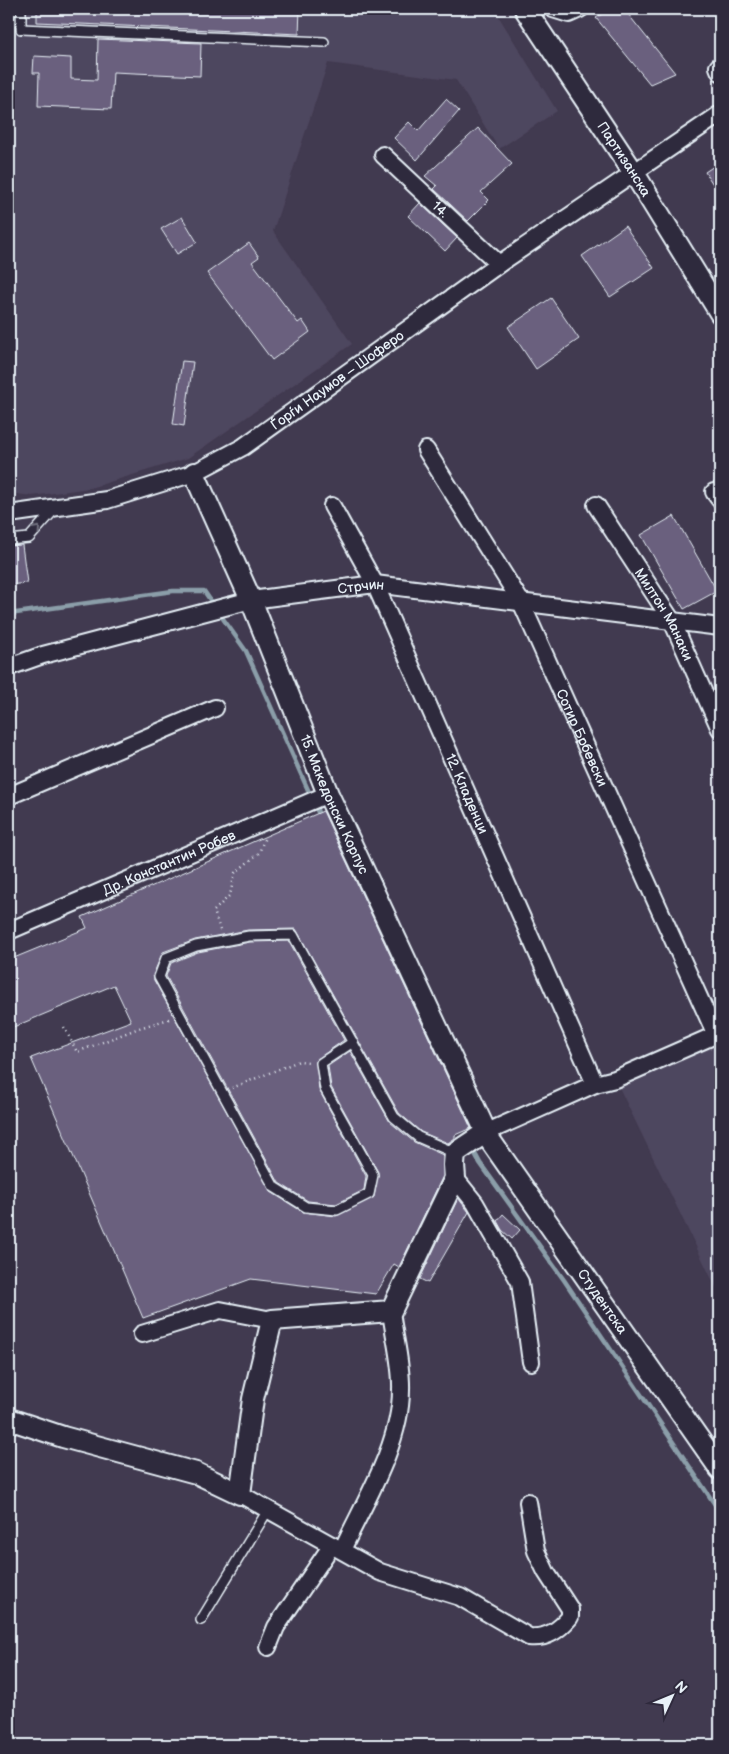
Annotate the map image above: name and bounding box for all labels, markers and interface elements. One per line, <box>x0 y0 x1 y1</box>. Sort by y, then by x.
street label: Партизанска <box>594 118 655 200</box>
street label: 14. <box>429 197 453 221</box>
street label: Ѓорѓи Наумов – Шоферо <box>266 326 407 433</box>
one-way arrow <box>31 526 40 535</box>
street label: Милтон Манаки <box>631 565 697 663</box>
street label: Стрчин <box>337 575 385 597</box>
street label: Сотир Брбевски <box>553 686 611 789</box>
street label: 15. Македонски Корпус <box>297 732 373 877</box>
street label: 12. Кладенци <box>442 751 492 836</box>
street label: Др. Константин Робев <box>100 826 239 898</box>
street label: Студентска <box>574 1266 632 1338</box>
north arrow <box>646 1672 696 1722</box>
text: N <box>671 1678 691 1697</box>

